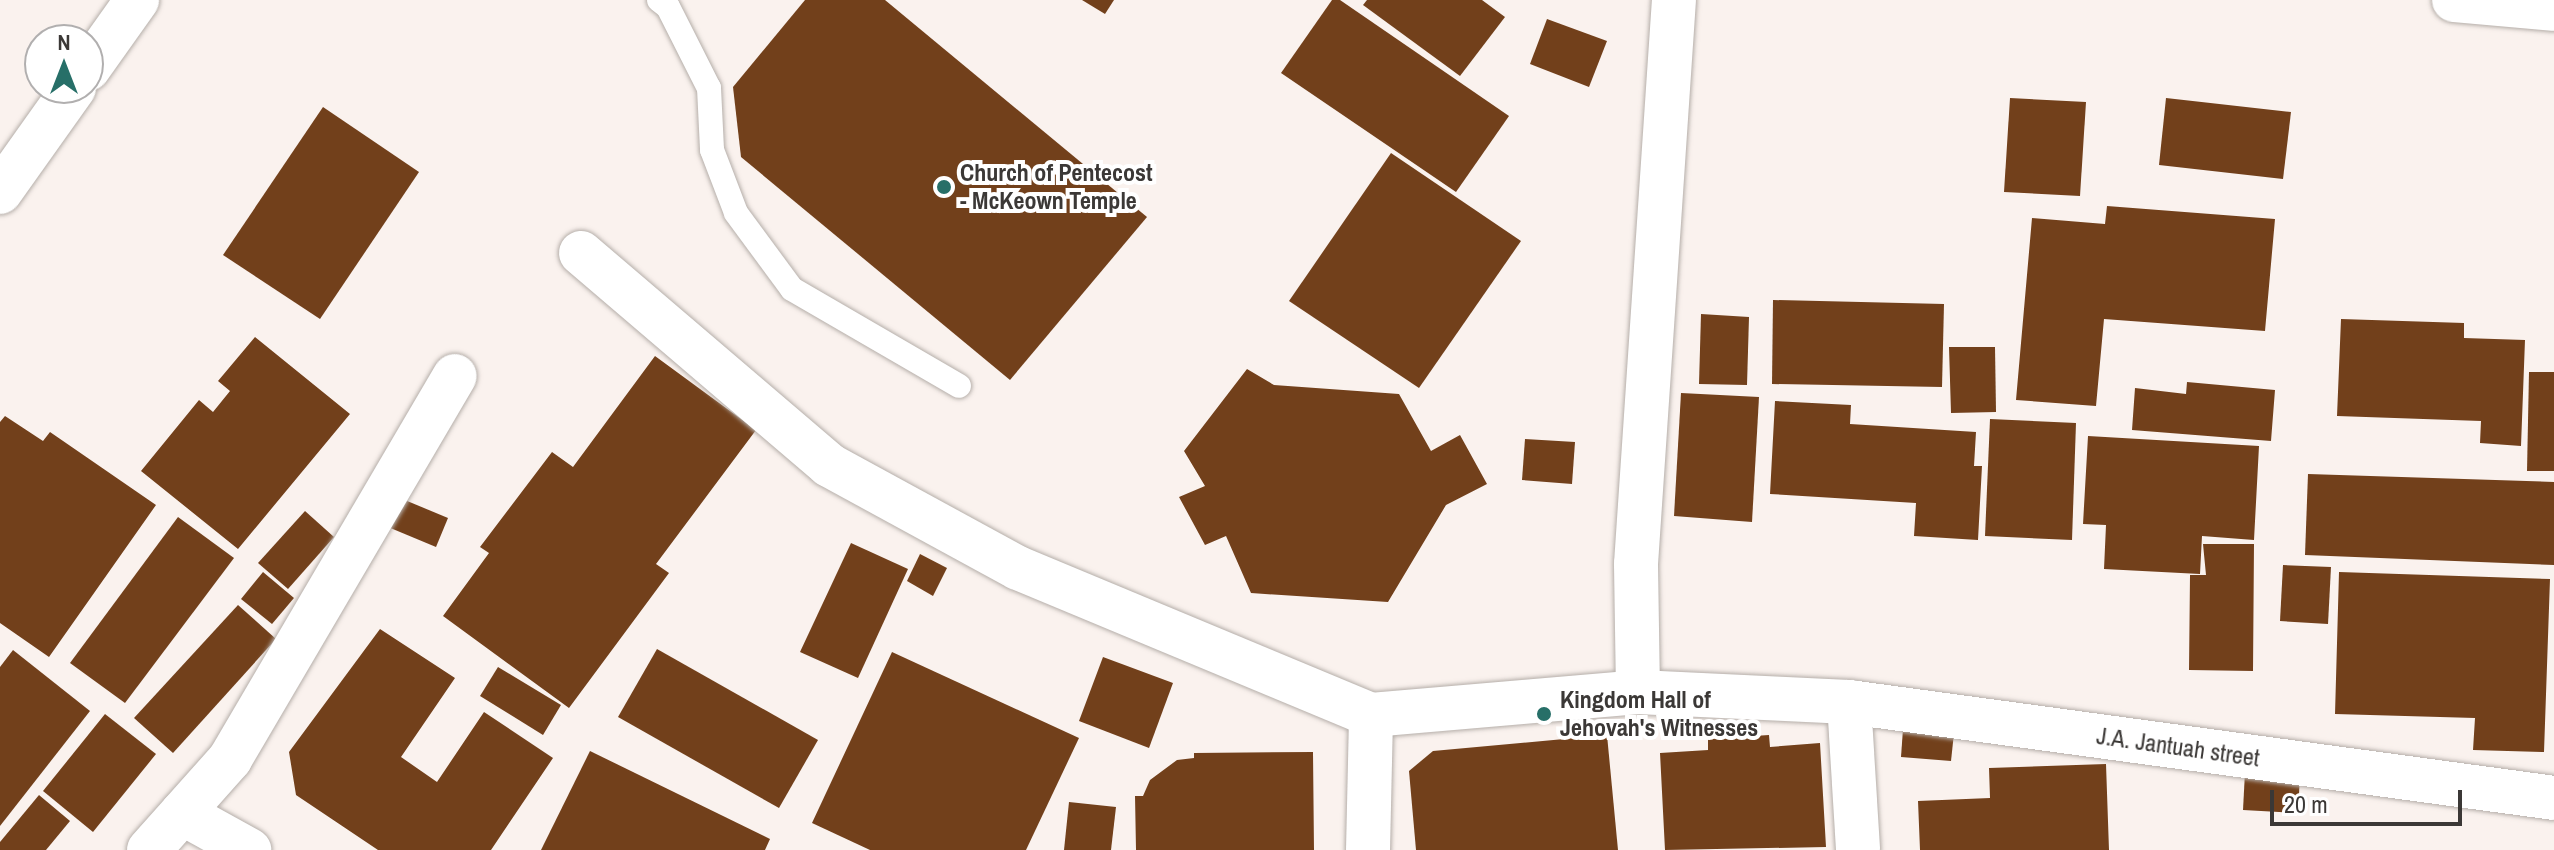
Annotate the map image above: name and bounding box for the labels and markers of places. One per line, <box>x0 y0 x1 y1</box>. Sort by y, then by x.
place label: Church of Pentecost - McKeown Temple <box>960 159 1152 215</box>
marker: Church of Pentecost - McKeown Temple <box>935 178 953 196</box>
place label: Kingdom Hall of Jehovah's Witnesses <box>1560 686 1758 742</box>
marker: Kingdom Hall of Jehovah's Witnesses <box>1535 705 1553 723</box>

